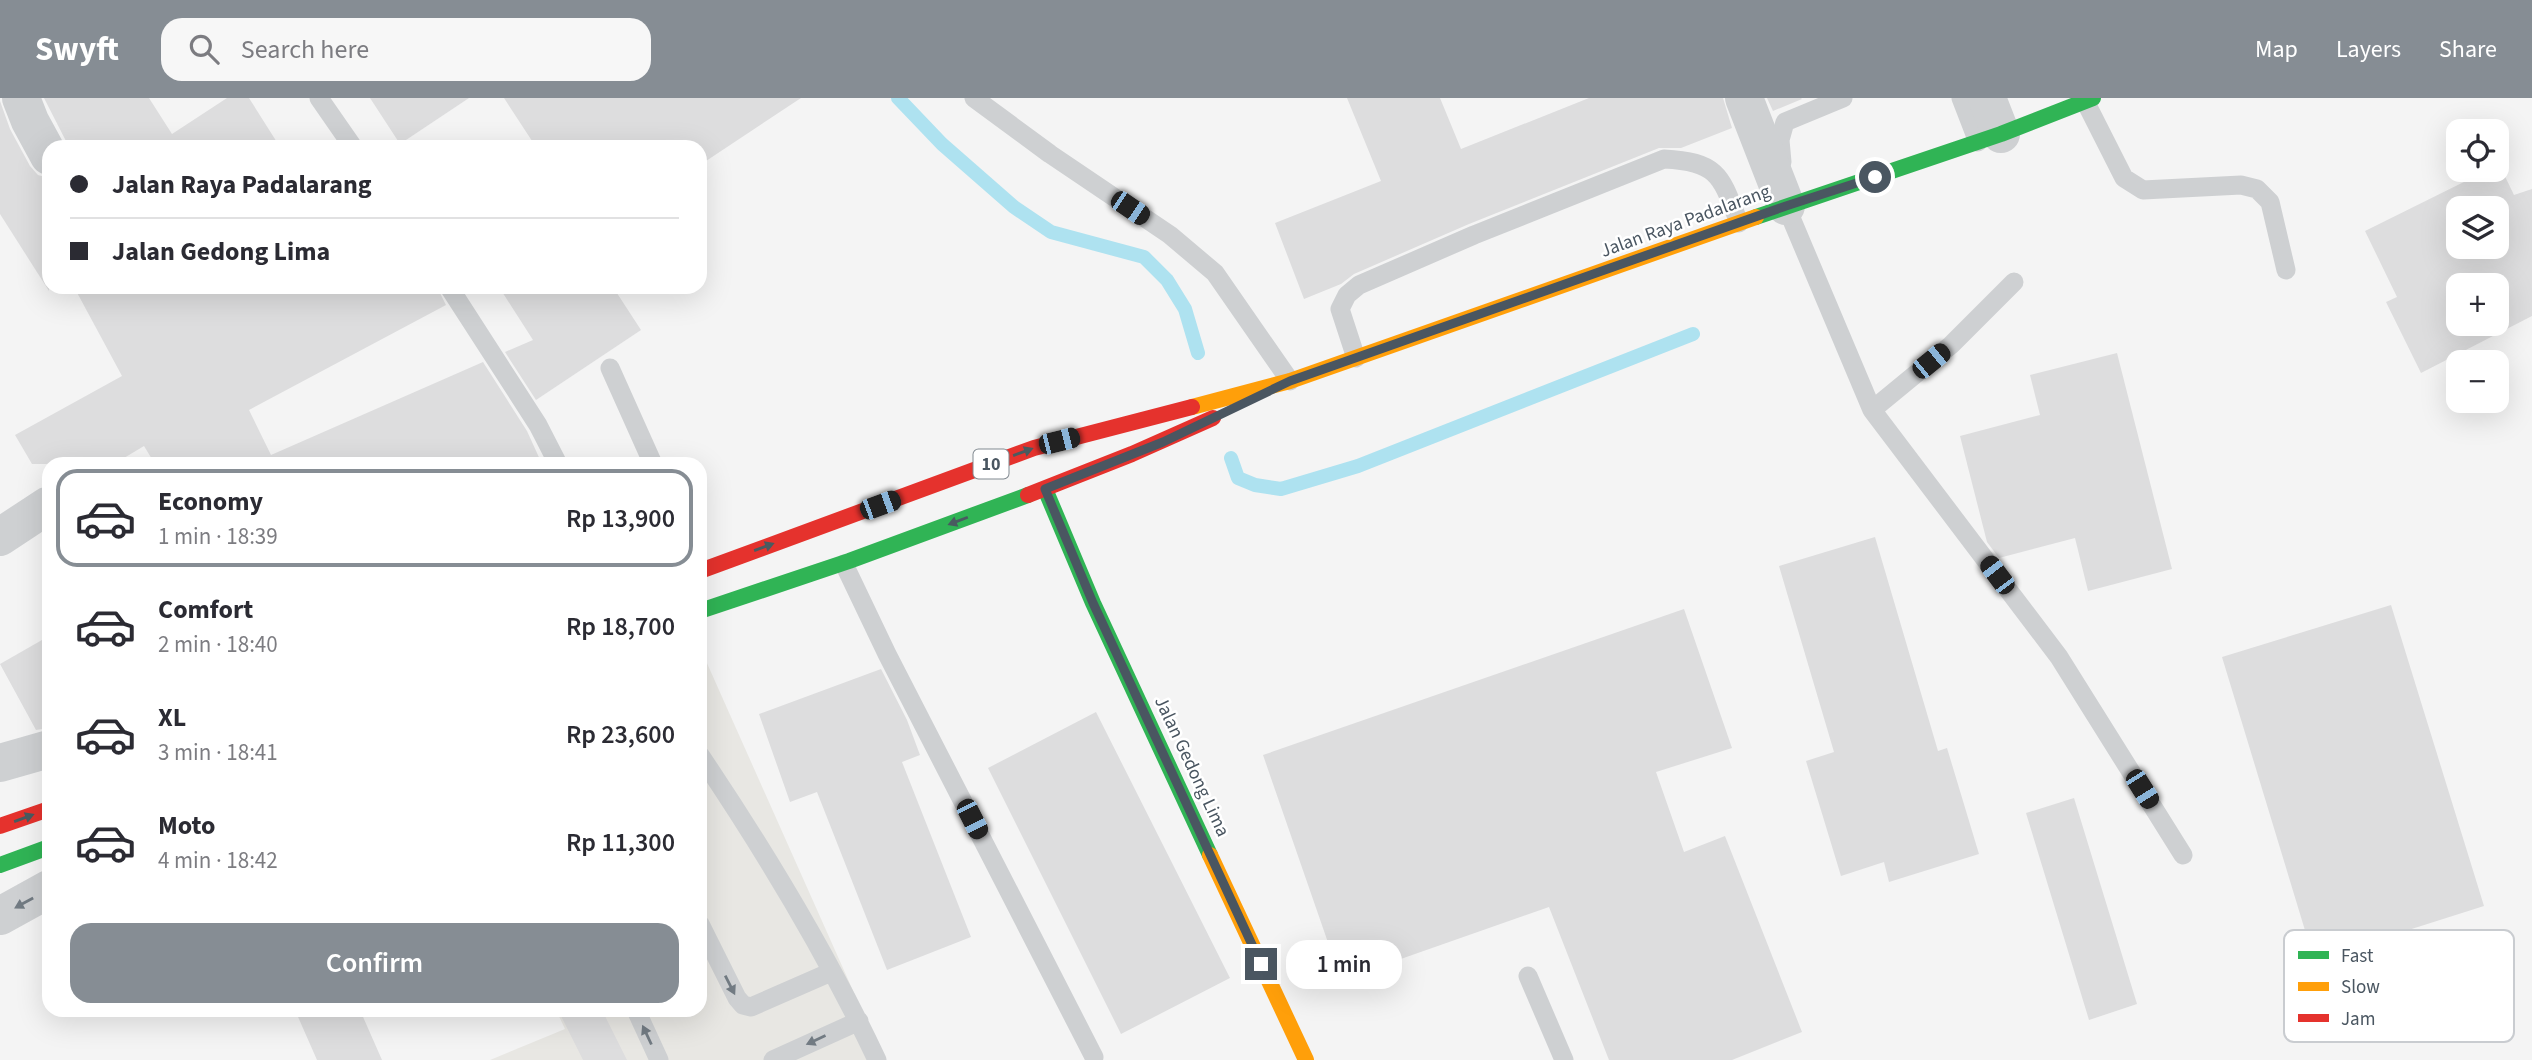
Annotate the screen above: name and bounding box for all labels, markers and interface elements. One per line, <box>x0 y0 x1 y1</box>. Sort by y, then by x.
search box <box>161 18 651 81</box>
text: Swyft <box>35 26 119 73</box>
icon: search <box>185 30 223 68</box>
text: Search here <box>241 31 369 68</box>
text: Map <box>2255 32 2298 67</box>
text: Layers <box>2336 32 2401 67</box>
text: Share <box>2439 32 2497 67</box>
map controls <box>2446 119 2509 413</box>
button: locate <box>2446 119 2509 182</box>
route start <box>1859 161 1891 193</box>
text: Jalan Raya Padalarang <box>112 166 372 203</box>
street label: Jalan Raya Padalarang <box>1597 178 1775 265</box>
car <box>1107 188 1154 228</box>
button: layers <box>2446 196 2509 259</box>
text: Jalan Gedong Lima <box>112 233 330 270</box>
button: + <box>2446 273 2509 336</box>
car <box>1909 340 1954 382</box>
button: − <box>2446 350 2509 413</box>
car <box>1037 426 1082 456</box>
one-way arrow <box>1013 446 1034 457</box>
road number: 10 <box>974 450 1009 478</box>
text: Economy <box>158 483 263 520</box>
icon: car <box>74 487 137 550</box>
car <box>857 488 904 522</box>
text: Rp 13,900 <box>566 500 675 537</box>
one-way arrow <box>947 516 968 527</box>
text: 1 min · 18:39 <box>158 520 278 553</box>
one-way arrow <box>754 542 775 553</box>
car <box>1976 552 2019 598</box>
text: Comfort <box>158 591 253 628</box>
icon: car <box>74 595 137 658</box>
text: Rp 18,700 <box>566 608 675 645</box>
text: 2 min · 18:40 <box>158 628 278 661</box>
street label: Jalan Gedong Lima <box>1147 692 1236 841</box>
text: XL <box>158 699 186 736</box>
icon: car <box>74 703 137 766</box>
text: Rp 23,600 <box>566 716 675 753</box>
text: 3 min · 18:41 <box>158 736 278 769</box>
car <box>2122 766 2163 812</box>
car <box>954 796 991 842</box>
text: Moto <box>158 807 215 844</box>
icon: car <box>74 811 137 874</box>
one-way arrow <box>14 812 35 823</box>
text: Rp 11,300 <box>566 824 675 861</box>
text: 4 min · 18:42 <box>158 844 278 877</box>
one-way arrow <box>14 896 34 908</box>
button: Confirm <box>70 923 679 1003</box>
legend <box>2284 930 2514 1042</box>
callout: 1 min <box>1286 940 1401 988</box>
text: Fast <box>2341 943 2374 970</box>
route end <box>1245 948 1277 980</box>
text: 1 min <box>1317 948 1371 981</box>
text: Slow <box>2341 974 2380 1001</box>
one-way arrow <box>725 975 736 995</box>
text: Jam <box>2341 1006 2375 1033</box>
one-way arrow <box>641 1025 653 1045</box>
one-way arrow <box>806 1034 826 1046</box>

